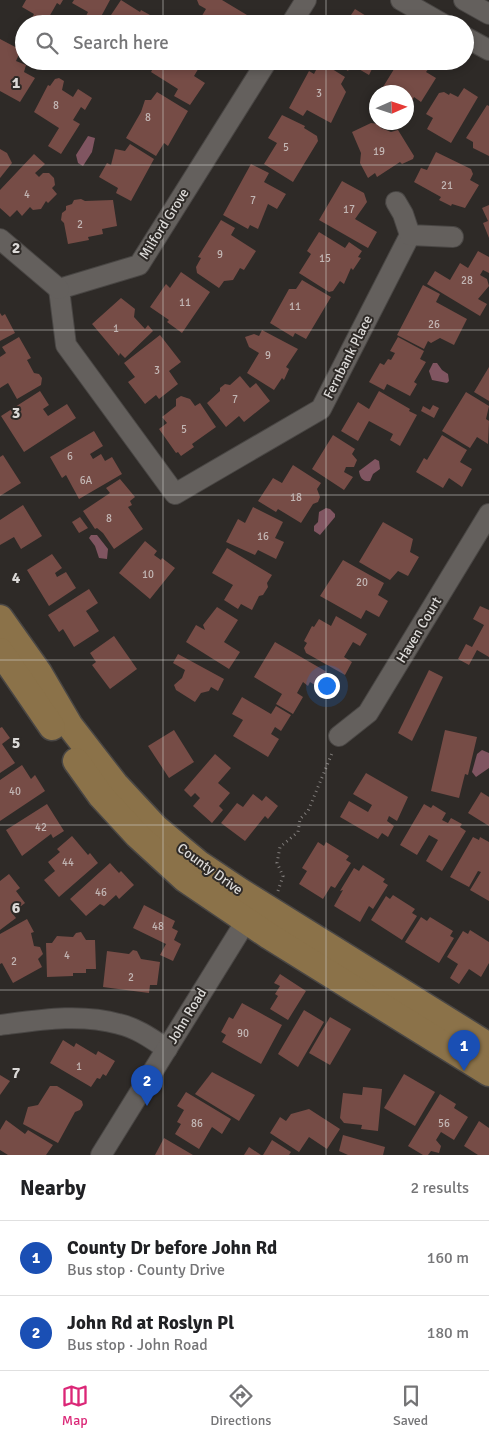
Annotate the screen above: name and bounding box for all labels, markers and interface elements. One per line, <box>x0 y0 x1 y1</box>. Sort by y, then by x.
search box <box>15 15 474 70</box>
icon: search <box>33 29 61 57</box>
text: Search here <box>73 31 169 55</box>
text: 1 <box>12 73 21 93</box>
north arrow <box>369 85 414 130</box>
house number: 3 <box>316 87 322 100</box>
house number: 8 <box>53 99 59 112</box>
house number: 8 <box>145 111 151 124</box>
house number: 5 <box>283 141 289 154</box>
house number: 19 <box>373 145 385 158</box>
house number: 21 <box>441 179 453 192</box>
street label: Milford Grove <box>135 185 193 263</box>
house number: 4 <box>24 188 30 201</box>
house number: 7 <box>250 194 256 207</box>
house number: 17 <box>343 203 355 216</box>
house number: 2 <box>77 218 83 231</box>
text: 2 <box>12 238 20 258</box>
house number: 9 <box>217 248 223 261</box>
house number: 15 <box>319 252 331 265</box>
house number: 28 <box>461 274 473 287</box>
house number: 11 <box>179 296 191 309</box>
house number: 11 <box>289 300 301 313</box>
street label: Fernbank Place <box>320 312 376 402</box>
house number: 26 <box>428 318 440 331</box>
house number: 1 <box>113 322 119 335</box>
house number: 9 <box>265 349 271 362</box>
house number: 3 <box>154 364 160 377</box>
house number: 7 <box>232 393 238 406</box>
text: 3 <box>12 403 20 423</box>
house number: 5 <box>181 423 187 436</box>
house number: 6 <box>67 450 73 463</box>
house number: 6A <box>80 474 93 487</box>
house number: 18 <box>290 491 302 504</box>
house number: 8 <box>106 512 112 525</box>
house number: 16 <box>257 530 269 543</box>
text: 4 <box>12 568 21 588</box>
house number: 10 <box>142 568 154 581</box>
house number: 20 <box>356 576 368 589</box>
street label: Haven Court <box>393 594 445 666</box>
your location <box>314 673 340 699</box>
text: 5 <box>12 733 20 753</box>
house number: 40 <box>9 785 21 798</box>
house number: 42 <box>35 821 47 834</box>
street label: County Drive <box>174 840 246 898</box>
house number: 44 <box>62 856 74 869</box>
house number: 46 <box>95 886 107 899</box>
text: 6 <box>12 898 21 918</box>
house number: 48 <box>152 920 164 933</box>
house number: 4 <box>64 949 70 962</box>
house number: 2 <box>11 955 17 968</box>
house number: 2 <box>128 971 134 984</box>
street label: John Road <box>164 985 210 1047</box>
house number: 90 <box>237 1027 249 1040</box>
pin: 1 <box>448 1030 480 1071</box>
house number: 1 <box>76 1060 82 1073</box>
text: 7 <box>12 1063 21 1083</box>
pin: 2 <box>131 1065 163 1106</box>
house number: 86 <box>191 1117 203 1130</box>
house number: 56 <box>438 1117 450 1130</box>
text: Nearby <box>20 1175 86 1201</box>
text: 2 results <box>410 1178 469 1198</box>
text: County Dr before John Rd <box>67 1236 277 1260</box>
text: 1 <box>32 1248 40 1268</box>
text: 160 m <box>427 1248 469 1268</box>
text: Bus stop · County Drive <box>67 1260 225 1280</box>
text: John Rd at Roslyn Pl <box>67 1311 234 1335</box>
text: 2 <box>32 1323 40 1343</box>
text: 180 m <box>427 1323 469 1343</box>
text: Bus stop · John Road <box>67 1335 208 1355</box>
tab: Map <box>61 1382 89 1429</box>
tab: Directions <box>210 1382 271 1429</box>
tab: Saved <box>393 1382 428 1429</box>

